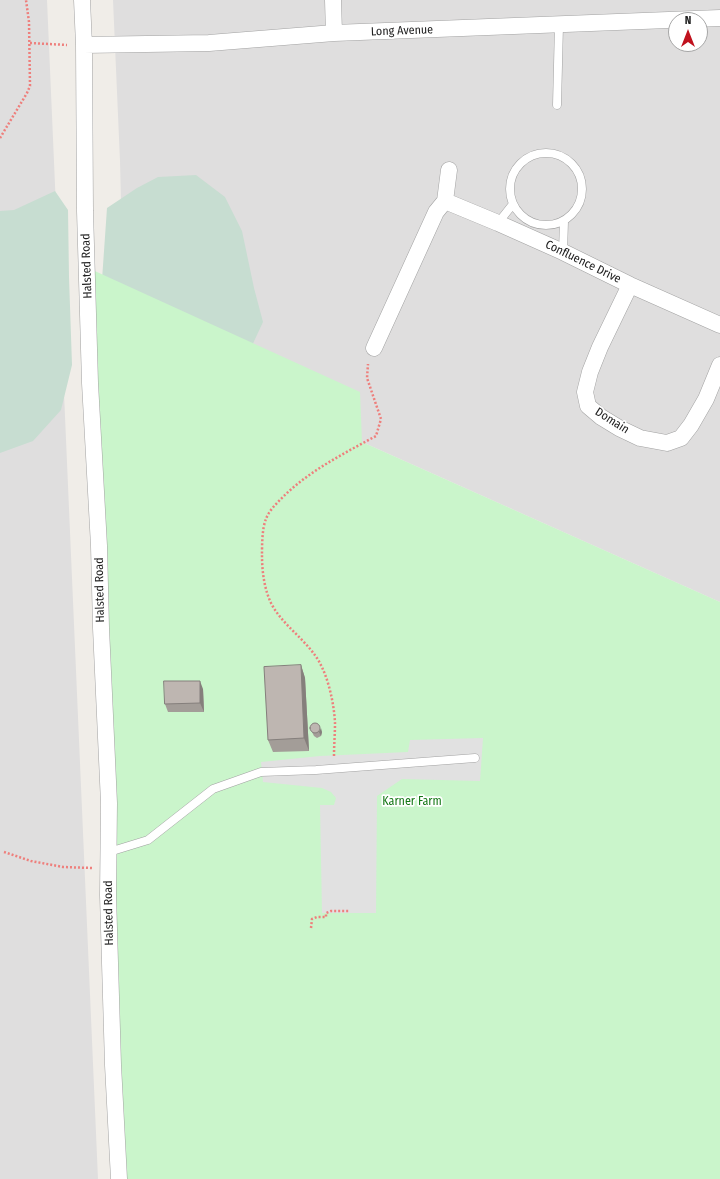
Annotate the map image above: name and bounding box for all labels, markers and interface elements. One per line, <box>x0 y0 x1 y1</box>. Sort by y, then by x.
north arrow <box>668 12 708 52</box>
text: N <box>685 14 691 27</box>
street label: Long Avenue <box>371 23 433 39</box>
street label: Halsted Road <box>79 233 95 299</box>
street label: Confluence Drive <box>543 237 623 287</box>
street label: Domain <box>592 405 632 437</box>
street label: Halsted Road <box>92 557 108 623</box>
park label: Karner Farm <box>382 795 442 809</box>
street label: Halsted Road <box>101 880 117 946</box>

